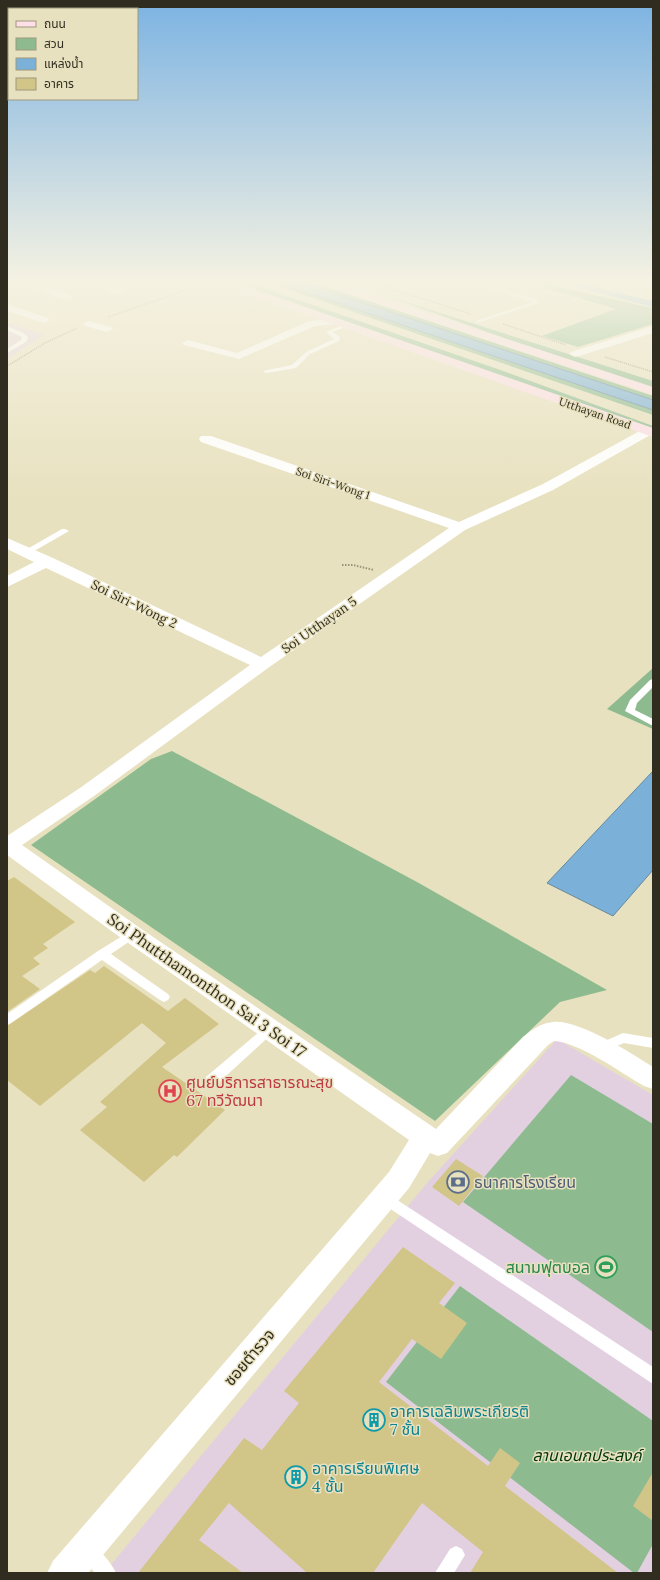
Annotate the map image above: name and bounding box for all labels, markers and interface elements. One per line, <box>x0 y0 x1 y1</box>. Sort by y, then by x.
legend <box>8 8 138 100</box>
text: ถนน <box>44 16 66 31</box>
text: สวน <box>44 36 64 51</box>
text: แหล่งน้ำ <box>44 55 83 71</box>
text: อาคาร <box>44 76 74 91</box>
street label: Utthayan Road <box>557 394 633 432</box>
street label: Soi Siri-Wong 1 <box>294 464 372 502</box>
street label: Soi Siri-Wong 2 <box>88 576 180 632</box>
street label: Soi Utthayan 5 <box>278 593 360 657</box>
street label: Soi Phutthamonthon Sai 3 Soi 17 <box>104 909 311 1062</box>
place label: ศูนย์บริการสาธารณะสุข 67 ทวีวัฒนา <box>186 1072 333 1110</box>
hospital icon: ศูนย์บริการสาธารณะสุข 67 ทวีวัฒนา <box>157 1078 183 1104</box>
bank icon: ธนาคารโรงเรียน <box>445 1169 471 1195</box>
place label: ธนาคารโรงเรียน <box>474 1172 576 1192</box>
sports icon: สนามฟุตบอล <box>593 1254 619 1280</box>
place label: สนามฟุตบอล <box>506 1257 590 1277</box>
street label: ซอยตำรวจ <box>219 1324 279 1390</box>
place label: อาคารเฉลิมพระเกียรติ 7 ชั้น <box>390 1401 529 1439</box>
building icon: อาคารเฉลิมพระเกียรติ 7 ชั้น <box>361 1407 387 1433</box>
park label: ลานเอนกประสงค์ <box>532 1445 644 1465</box>
place label: อาคารเรียนพิเศษ 4 ชั้น <box>312 1458 419 1496</box>
building icon: อาคารเรียนพิเศษ 4 ชั้น <box>283 1464 309 1490</box>

